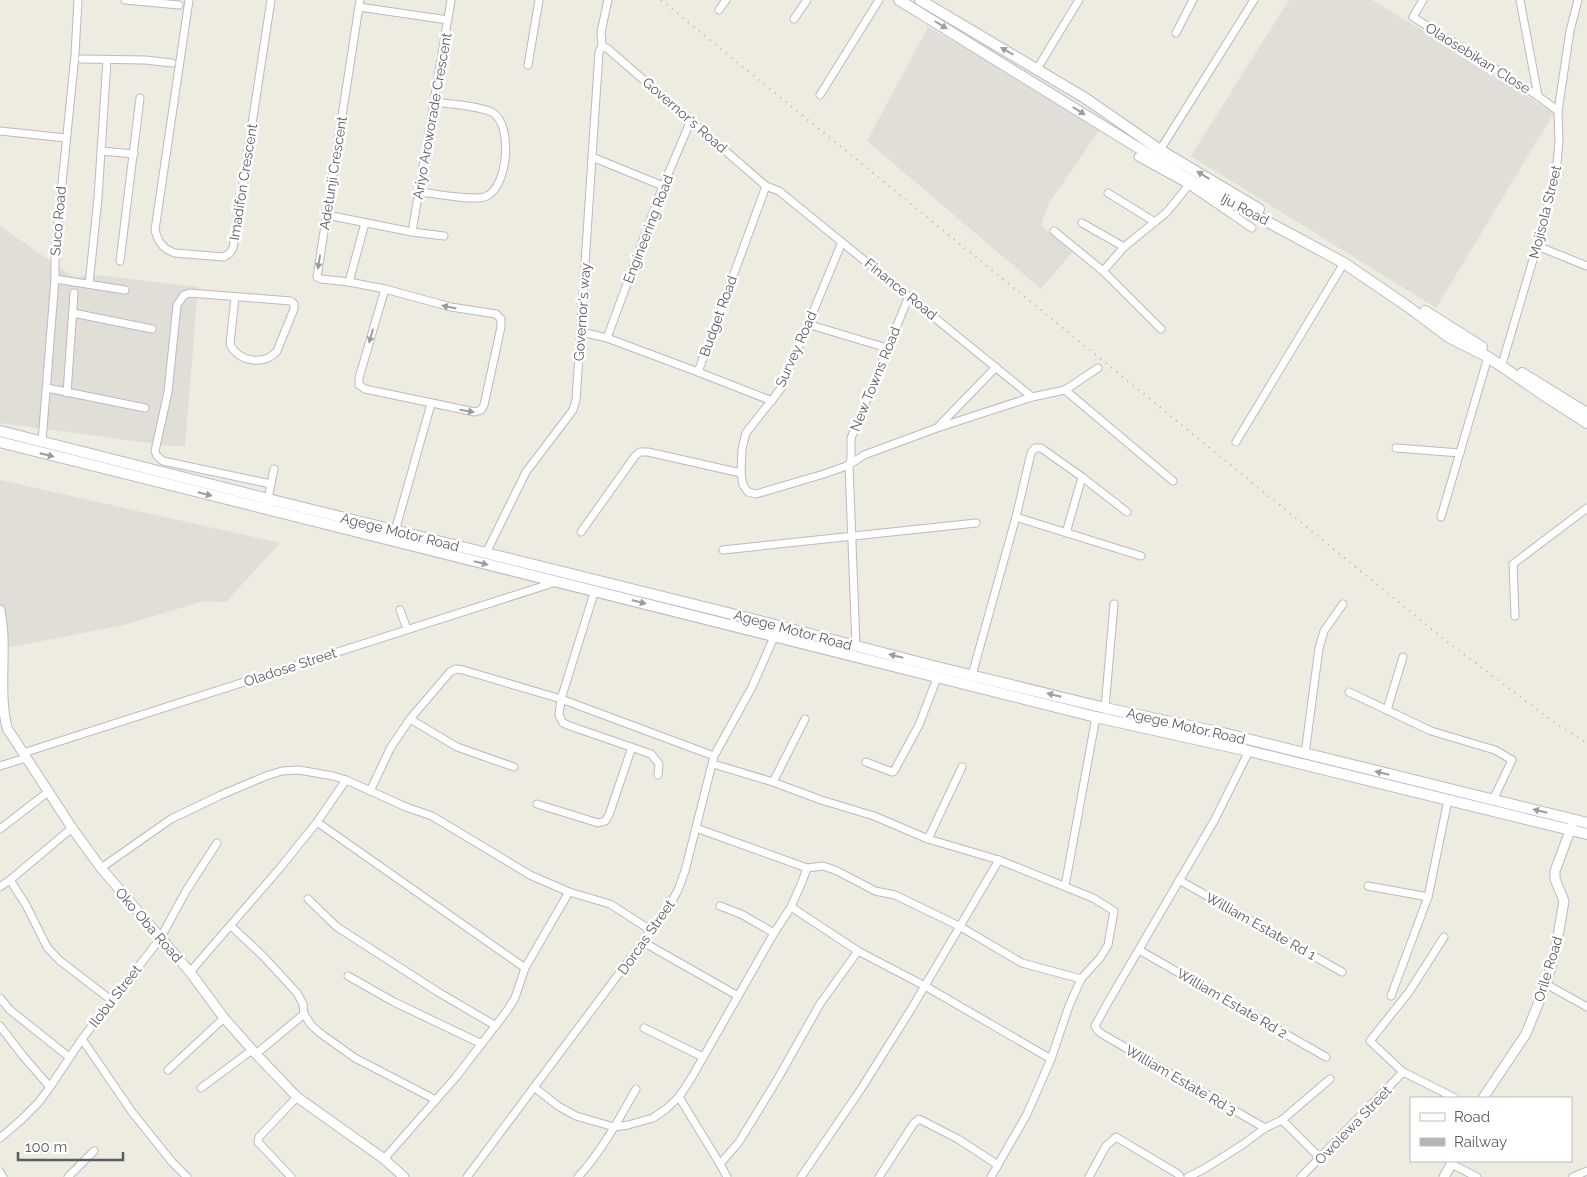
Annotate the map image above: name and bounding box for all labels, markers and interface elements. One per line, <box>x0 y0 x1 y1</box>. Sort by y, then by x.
street label: Olaosebikan Close <box>1423 19 1533 97</box>
one-way arrow <box>934 21 948 30</box>
street label: Ariyo Aroworade Crescent <box>409 31 455 201</box>
one-way arrow <box>1000 47 1013 56</box>
street label: Governor's Road <box>640 74 730 156</box>
one-way arrow <box>1073 106 1086 115</box>
street label: Adetunji Crescent <box>316 115 350 231</box>
street label: Imadifon Crescent <box>226 122 260 242</box>
street label: Mojisola Street <box>1526 163 1564 260</box>
one-way arrow <box>1197 171 1210 180</box>
street label: Engineering Road <box>620 173 676 285</box>
street label: Suco Road <box>47 185 69 257</box>
street label: Iju Road <box>1218 190 1272 228</box>
one-way arrow <box>315 254 323 270</box>
street label: Finance Road <box>862 255 940 323</box>
street label: Governor's way <box>571 262 593 362</box>
street label: Budget Road <box>696 273 740 359</box>
one-way arrow <box>441 302 457 310</box>
street label: Survey Road <box>772 309 820 389</box>
street label: New Towns Road <box>847 324 903 434</box>
one-way arrow <box>367 329 375 344</box>
one-way arrow <box>460 407 476 415</box>
one-way arrow <box>40 451 55 459</box>
one-way arrow <box>197 490 212 498</box>
street label: Agege Motor Road <box>339 510 461 554</box>
one-way arrow <box>474 560 489 568</box>
one-way arrow <box>631 598 647 606</box>
street label: Agege Motor Road <box>732 607 854 653</box>
street label: Oladose Street <box>242 644 339 689</box>
one-way arrow <box>888 652 903 660</box>
one-way arrow <box>1046 691 1061 699</box>
street label: Agege Motor Road <box>1125 705 1247 747</box>
one-way arrow <box>1374 769 1389 777</box>
one-way arrow <box>1532 807 1547 815</box>
street label: Oko Oba Road <box>112 885 186 965</box>
street label: William Estate Rd 1 <box>1203 889 1319 963</box>
street label: Dorcas Street <box>614 896 678 977</box>
street label: Orile Road <box>1530 934 1566 1004</box>
street label: Ilobu Street <box>86 961 145 1030</box>
street label: William Estate Rd 2 <box>1174 965 1290 1041</box>
street label: William Estate Rd 3 <box>1123 1042 1239 1118</box>
street label: Owolewa Street <box>1311 1082 1395 1168</box>
legend <box>1410 1097 1572 1162</box>
text: Road <box>1454 1108 1490 1126</box>
scale bar <box>18 1130 122 1162</box>
text: Railway <box>1454 1133 1507 1151</box>
text: 100 m <box>25 1138 67 1156</box>

